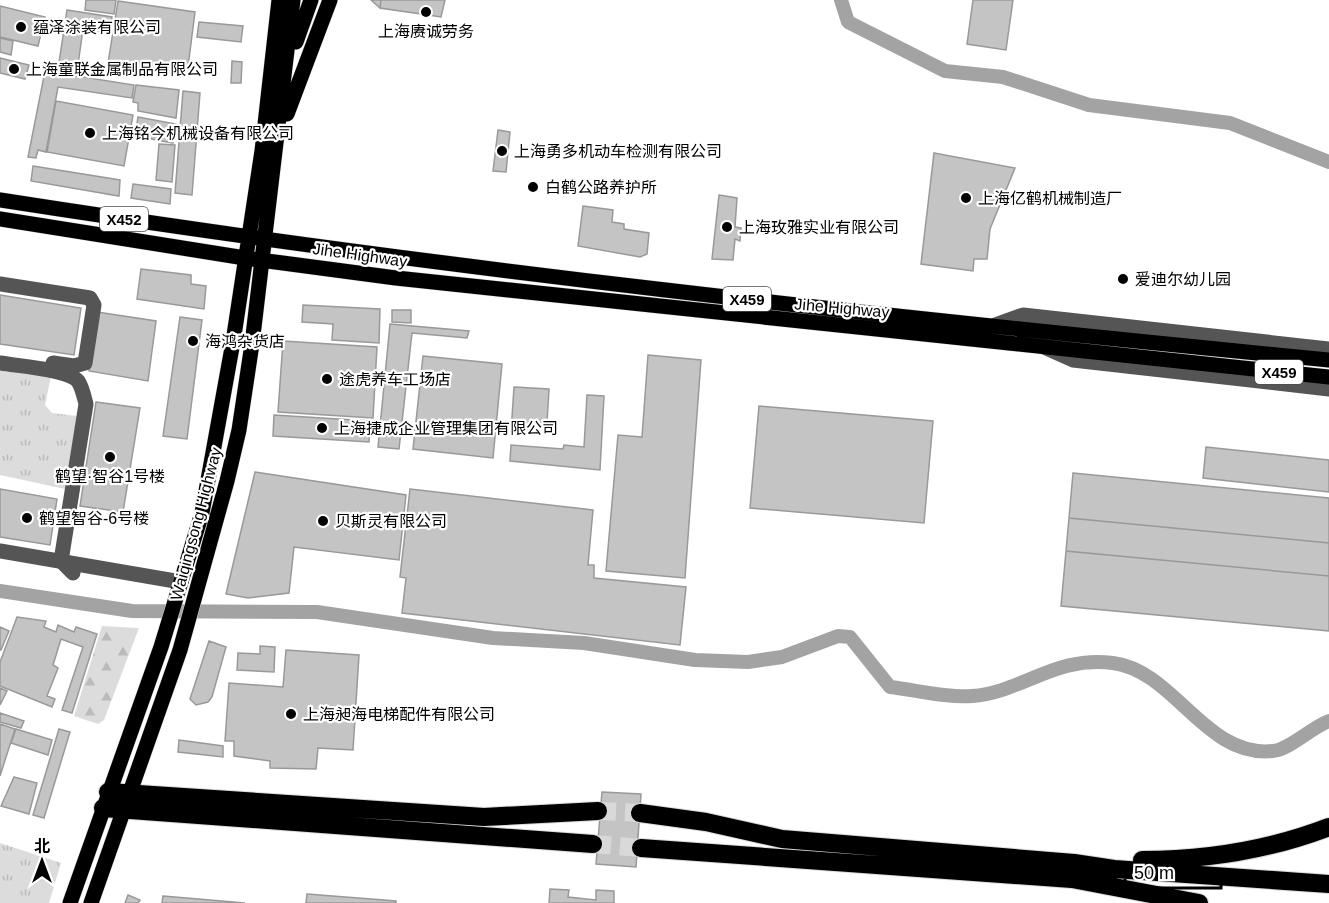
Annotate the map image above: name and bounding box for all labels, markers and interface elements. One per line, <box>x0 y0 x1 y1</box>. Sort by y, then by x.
marker: 上海赓诚劳务 <box>419 5 433 19</box>
place label: 蕴泽涂装有限公司 <box>33 19 161 36</box>
marker: 蕴泽涂装有限公司 <box>14 20 28 34</box>
place label: 上海赓诚劳务 <box>378 23 474 40</box>
place label: 上海童联金属制品有限公司 <box>26 61 218 78</box>
marker: 上海童联金属制品有限公司 <box>7 62 21 76</box>
place label: 上海铭今机械设备有限公司 <box>102 125 294 142</box>
marker: 上海铭今机械设备有限公司 <box>83 126 97 140</box>
place label: 上海勇多机动车检测有限公司 <box>514 143 722 160</box>
marker: 上海勇多机动车检测有限公司 <box>495 144 509 158</box>
place label: 白鹤公路养护所 <box>545 179 657 196</box>
marker: 白鹤公路养护所 <box>526 180 540 194</box>
place label: 上海亿鹤机械制造厂 <box>978 190 1122 207</box>
marker: 上海亿鹤机械制造厂 <box>959 191 973 205</box>
road number: X452 <box>100 207 148 231</box>
place label: 上海玫雅实业有限公司 <box>739 219 899 236</box>
marker: 上海玫雅实业有限公司 <box>720 220 734 234</box>
street label: Jihe Highway <box>312 240 408 270</box>
place label: 爱迪尔幼儿园 <box>1135 271 1231 288</box>
marker: 爱迪尔幼儿园 <box>1116 272 1130 286</box>
road number: X459 <box>723 287 771 311</box>
street label: Jihe Highway <box>794 295 890 321</box>
place label: 海鸿杂货店 <box>205 333 285 350</box>
marker: 海鸿杂货店 <box>186 334 200 348</box>
road number: X459 <box>1255 360 1303 384</box>
place label: 途虎养车工场店 <box>339 371 451 388</box>
marker: 途虎养车工场店 <box>320 372 334 386</box>
place label: 上海捷成企业管理集团有限公司 <box>334 420 558 437</box>
marker: 上海捷成企业管理集团有限公司 <box>315 421 329 435</box>
street label: Waiqingsong Highway <box>167 446 225 602</box>
marker: 鹤望·智谷1号楼 <box>103 450 117 464</box>
place label: 鹤望·智谷1号楼 <box>55 468 165 485</box>
place label: 鹤望智谷-6号楼 <box>39 510 149 527</box>
marker: 鹤望智谷-6号楼 <box>20 511 34 525</box>
place label: 贝斯灵有限公司 <box>335 513 447 530</box>
marker: 贝斯灵有限公司 <box>316 514 330 528</box>
place label: 上海昶海电梯配件有限公司 <box>303 706 495 723</box>
marker: 上海昶海电梯配件有限公司 <box>284 707 298 721</box>
north arrow <box>12 831 72 891</box>
text: 北 <box>34 838 50 855</box>
scale bar <box>1125 852 1221 890</box>
text: 50 m <box>1134 863 1174 883</box>

